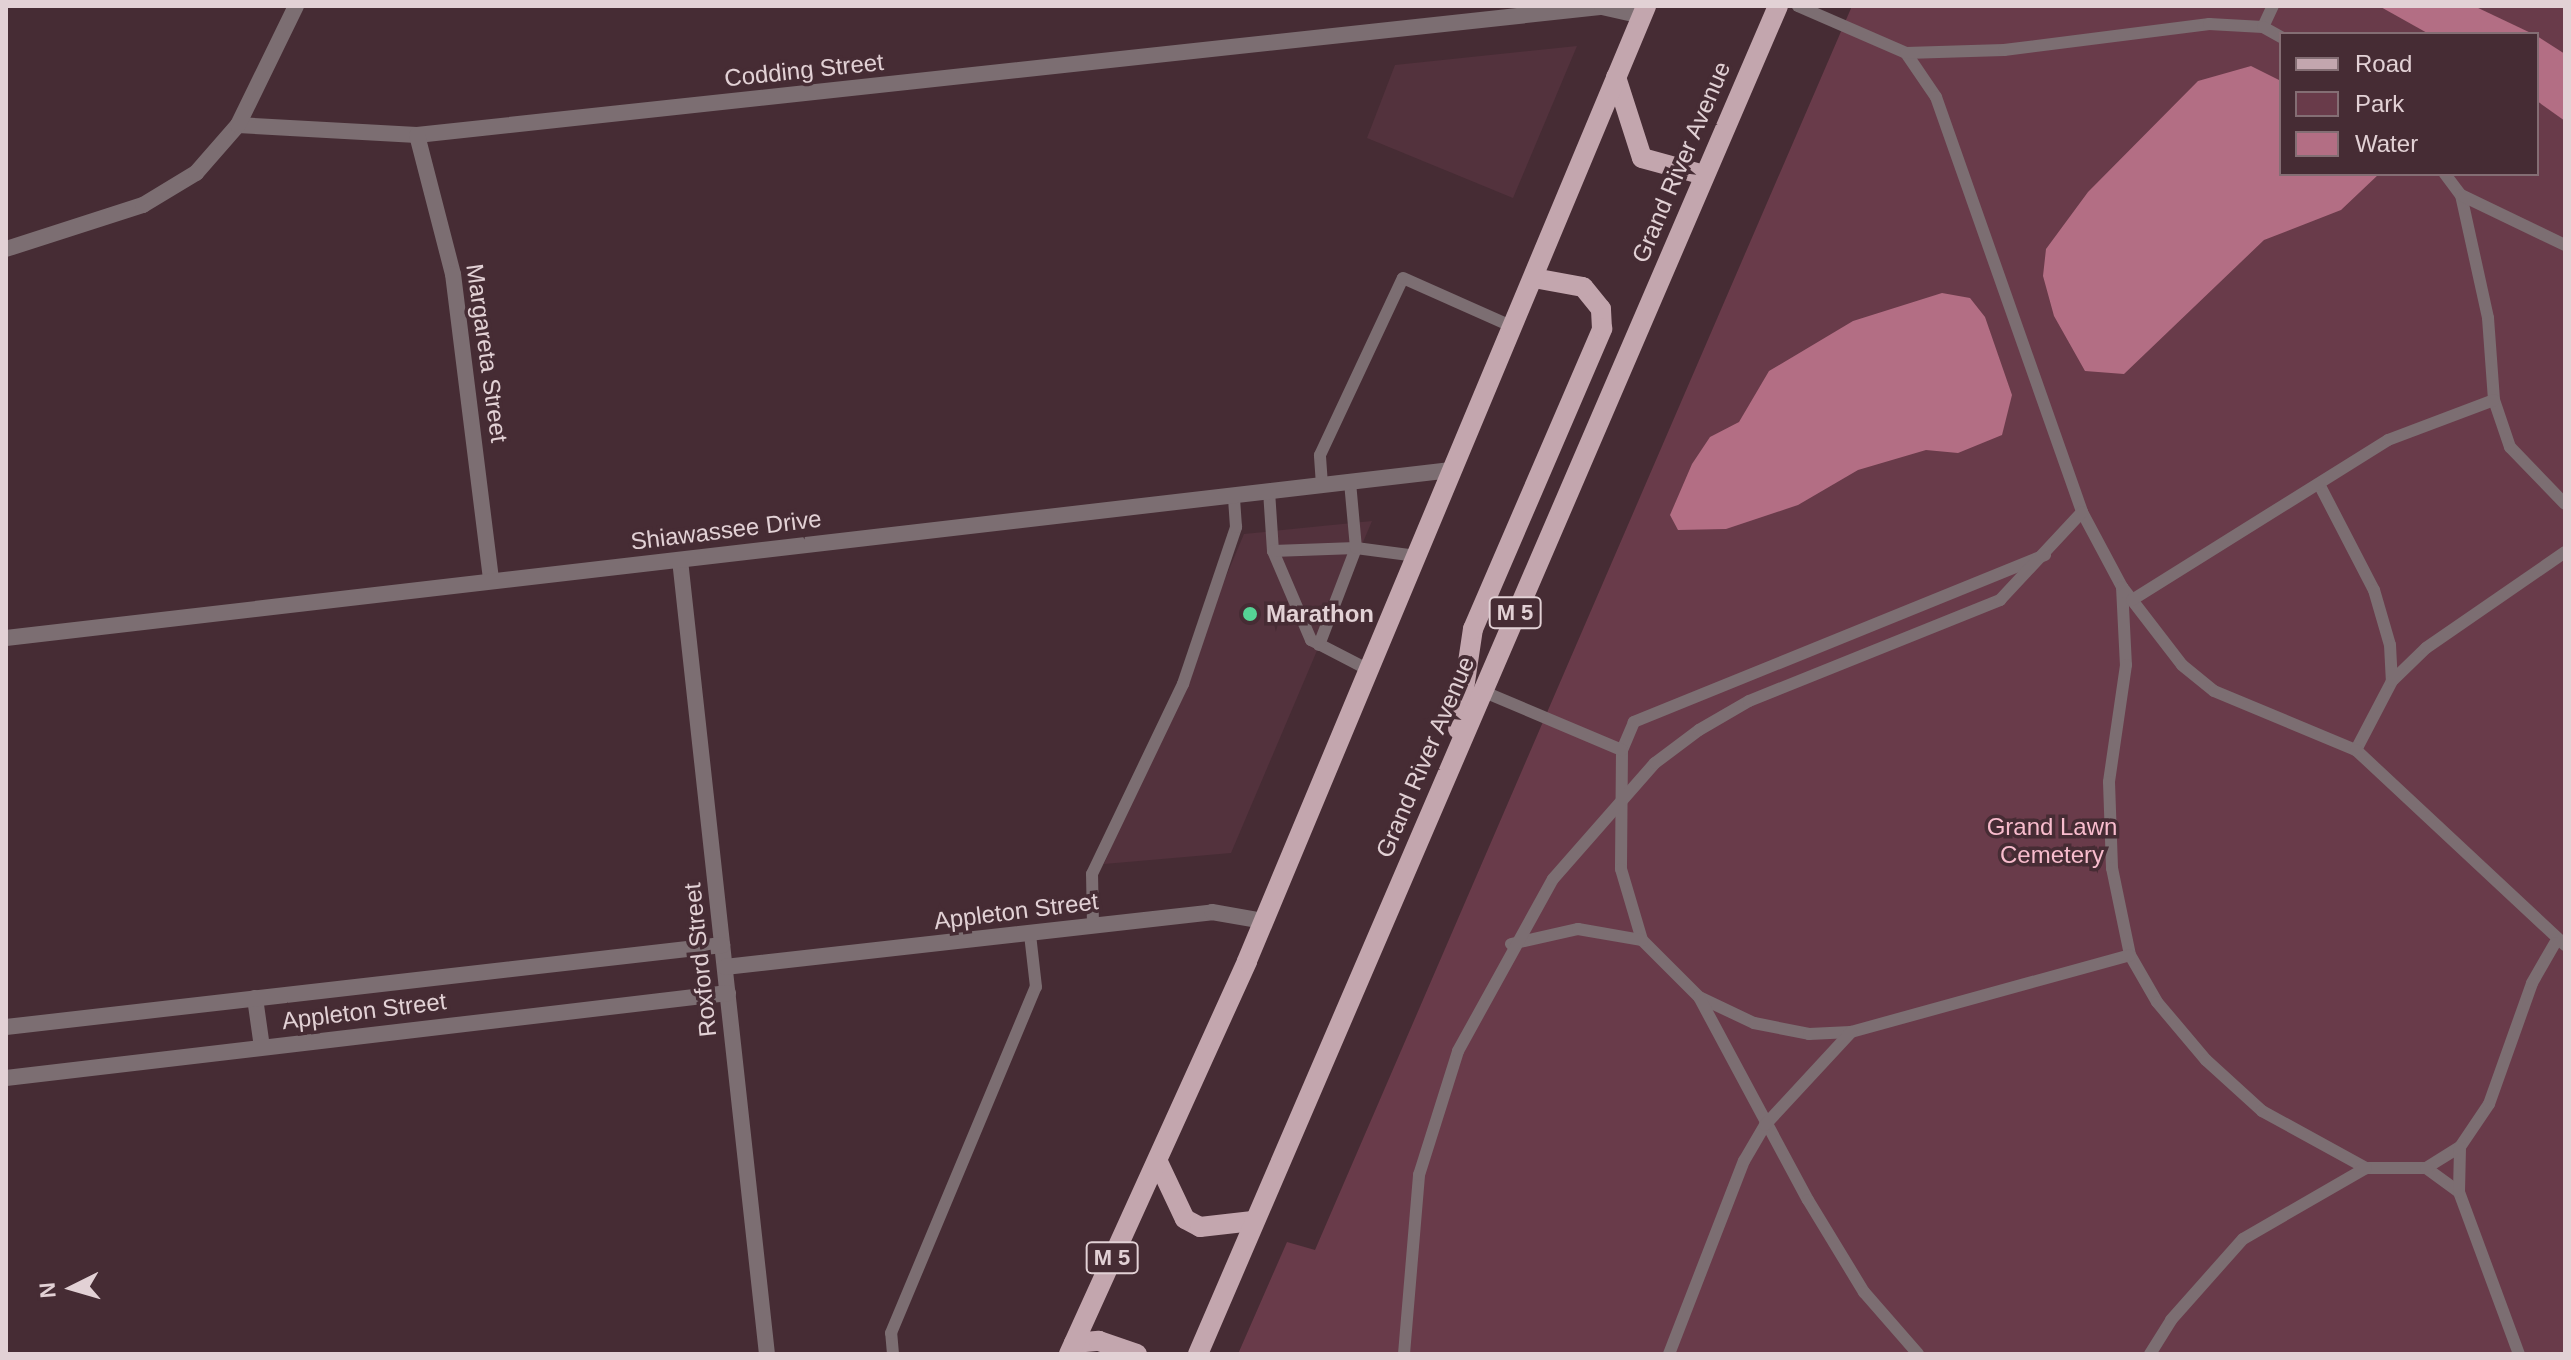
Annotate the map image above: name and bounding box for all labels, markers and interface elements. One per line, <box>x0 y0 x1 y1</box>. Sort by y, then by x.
legend <box>2279 32 2539 176</box>
street label: Codding Street <box>723 47 885 93</box>
text: Road <box>2355 50 2412 77</box>
street label: Grand River Avenue <box>1625 56 1737 268</box>
text: Park <box>2355 90 2404 117</box>
text: Water <box>2355 130 2418 157</box>
street label: Margareta Street <box>460 262 514 444</box>
street label: Shiawassee Drive <box>629 504 823 556</box>
road number: M 5 <box>1487 595 1543 631</box>
place label: Marathon <box>1266 600 1374 628</box>
marker: Marathon <box>1241 605 1259 623</box>
street label: Grand River Avenue <box>1369 651 1481 863</box>
park label: Grand Lawn Cemetery <box>1987 813 2117 869</box>
street label: Roxford Street <box>678 882 722 1038</box>
street label: Appleton Street <box>932 887 1100 935</box>
street label: Appleton Street <box>280 987 448 1035</box>
road number: M 5 <box>1084 1240 1140 1276</box>
north arrow <box>32 1248 112 1328</box>
text: N <box>34 1281 61 1299</box>

